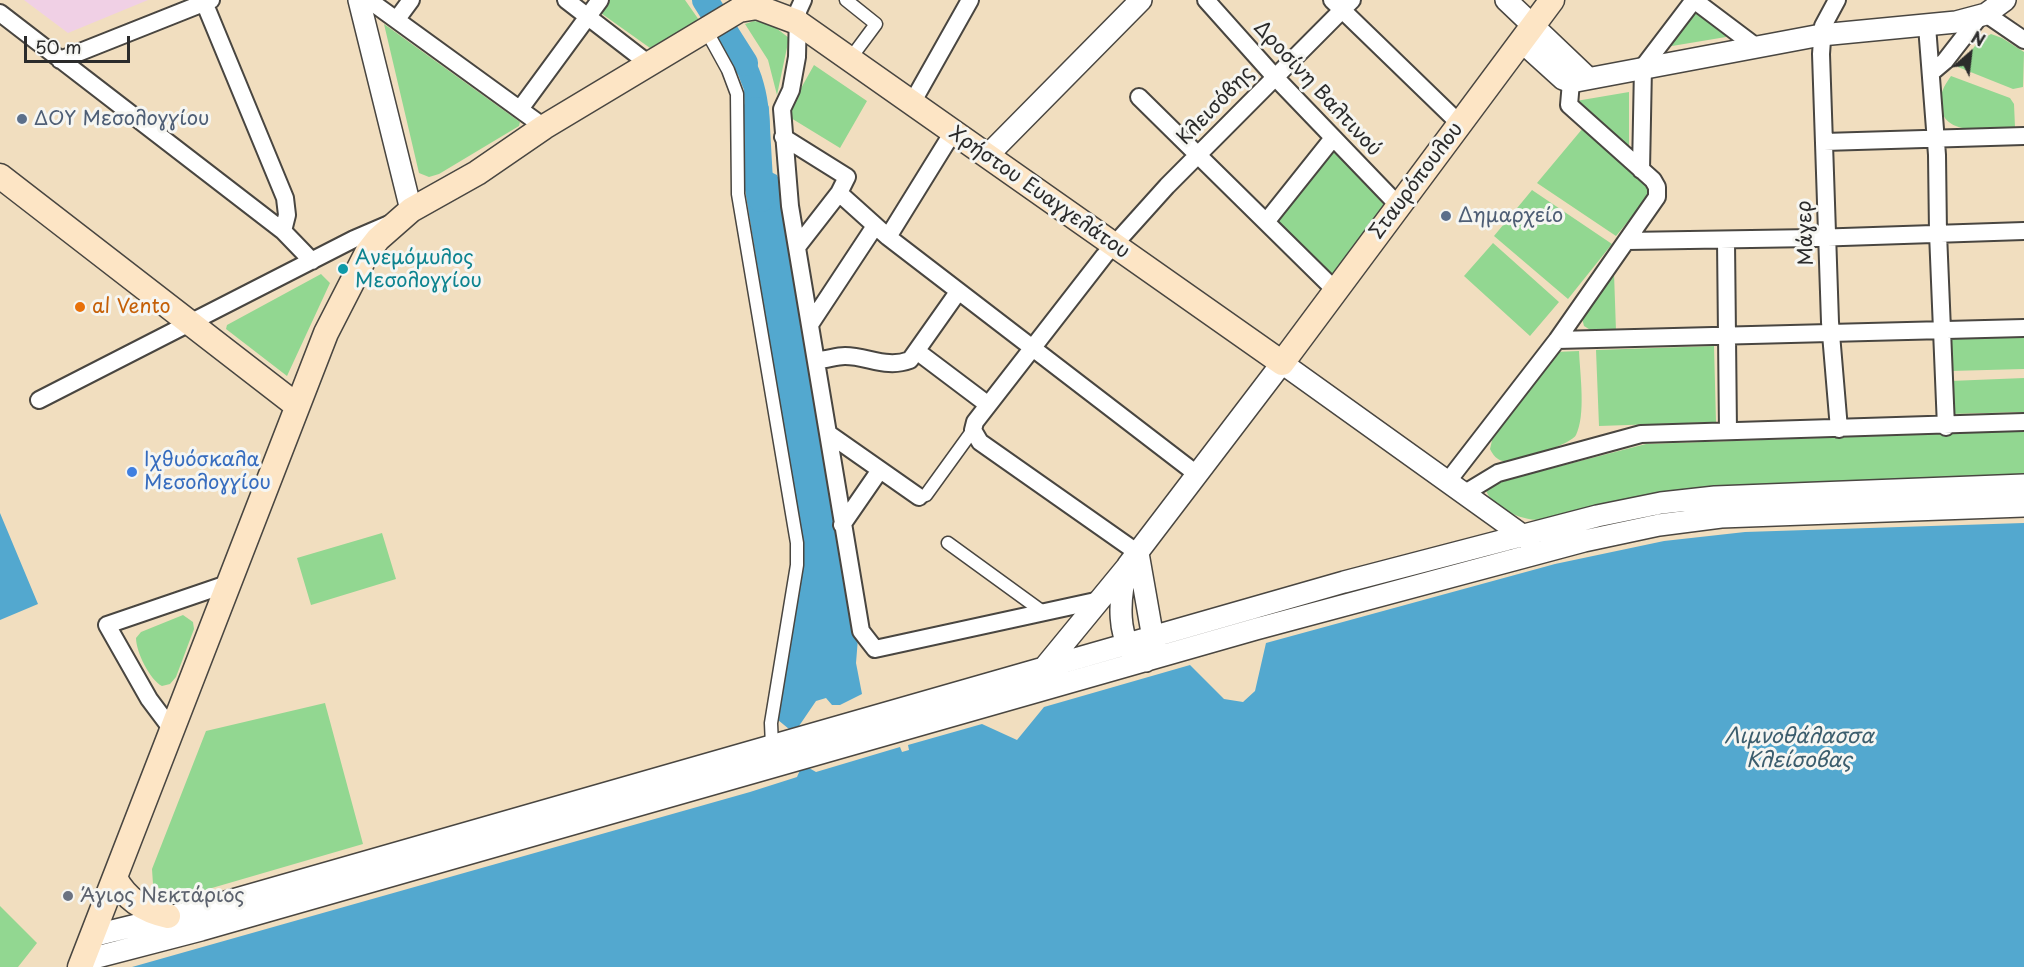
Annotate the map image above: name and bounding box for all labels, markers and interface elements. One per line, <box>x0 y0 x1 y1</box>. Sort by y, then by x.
street label: Δροσίνη Βαλτινού <box>1248 16 1386 162</box>
scale bar <box>27 24 134 62</box>
north arrow <box>1940 24 2000 84</box>
text: N <box>1967 25 1990 52</box>
text: 50 m <box>35 33 82 60</box>
street label: Κλεισόβης <box>1173 62 1259 150</box>
place label: ΔΟΥ Μεσολογγίου <box>34 107 209 131</box>
marker: ΔΟΥ Μεσολογγίου <box>15 112 29 126</box>
street label: Σταυρόπουλου <box>1365 118 1469 244</box>
street label: Χρήστου Ευαγγελάτου <box>944 122 1134 264</box>
street label: Μάγερ <box>1793 200 1819 266</box>
place label: Δημαρχείο <box>1458 204 1563 228</box>
marker: Δημαρχείο <box>1439 209 1453 223</box>
place label: Ανεμόμυλος Μεσολογγίου <box>355 246 482 293</box>
marker: Ανεμόμυλος Μεσολογγίου <box>336 262 350 276</box>
place label: al Vento <box>92 295 171 319</box>
marker: al Vento <box>73 300 87 314</box>
place label: Ιχθυόσκαλα Μεσολογγίου <box>144 448 271 495</box>
marker: Ιχθυόσκαλα Μεσολογγίου <box>125 465 139 479</box>
water label: Λιμνοθάλασσα Κλείσοβας <box>1724 724 1874 774</box>
place label: Άγιος Νεκτάριος <box>80 884 245 908</box>
marker: Άγιος Νεκτάριος <box>61 889 75 903</box>

